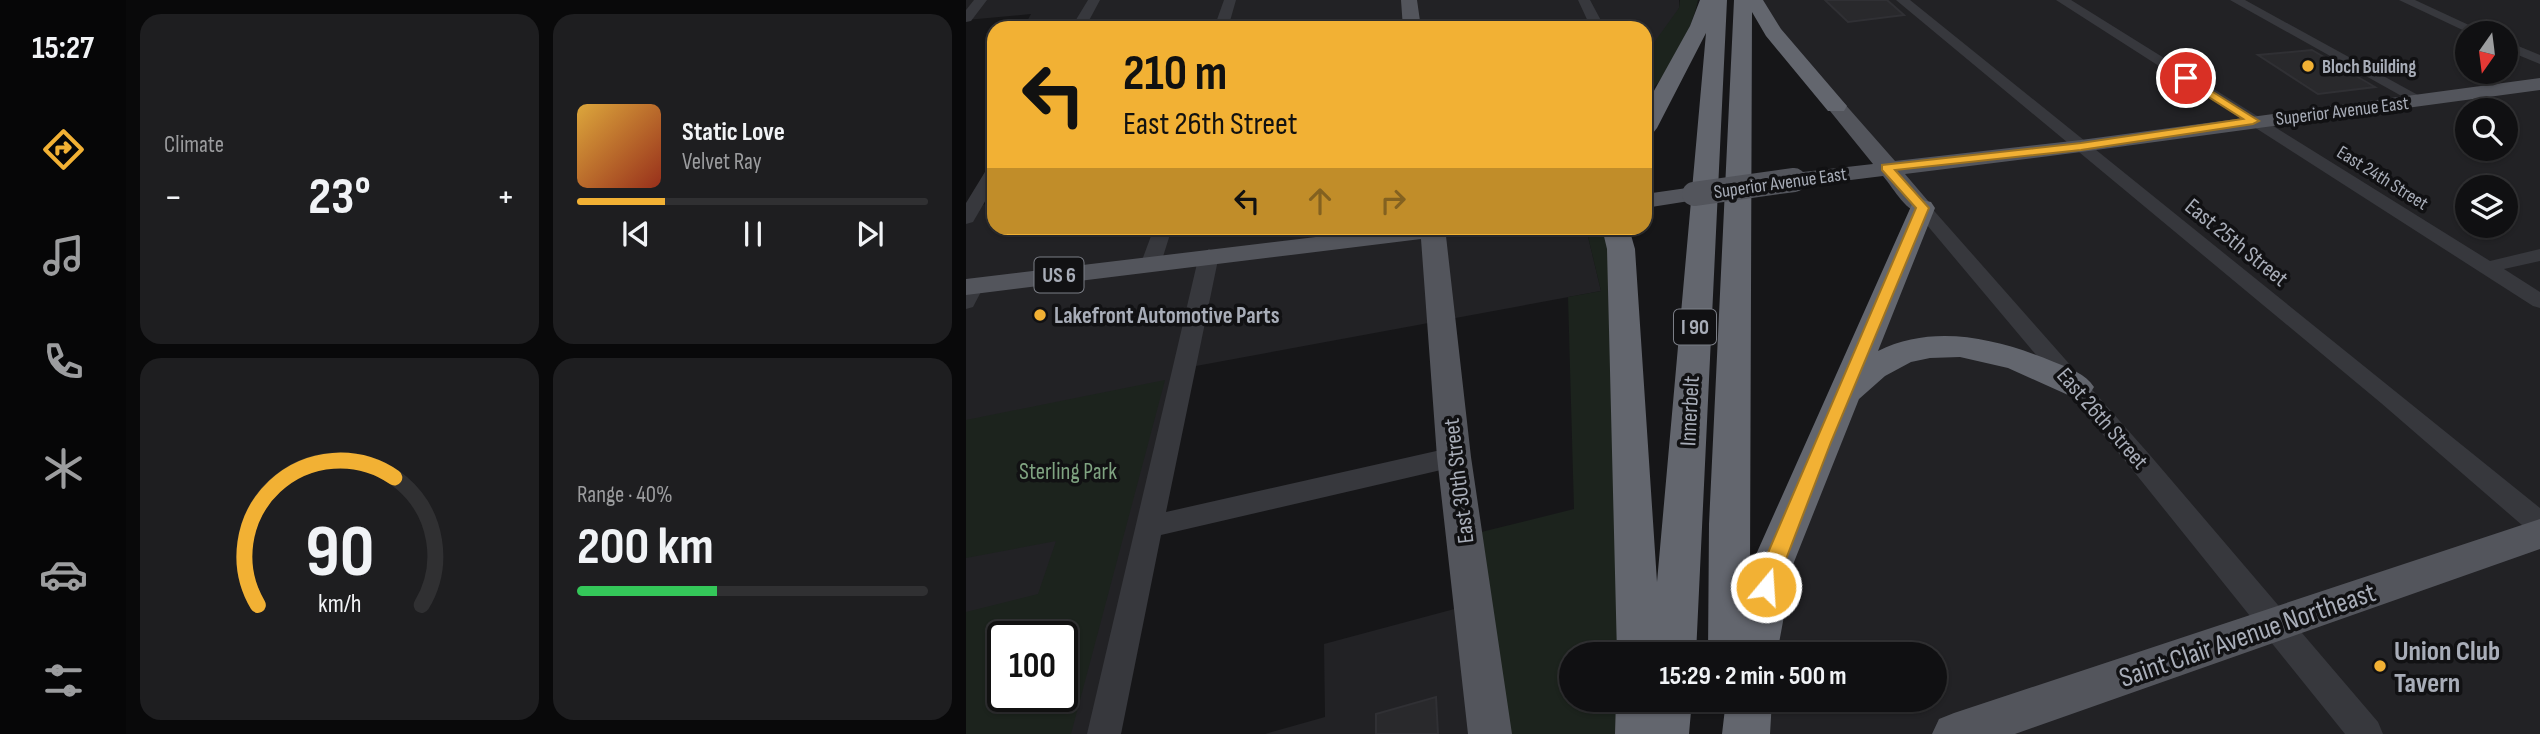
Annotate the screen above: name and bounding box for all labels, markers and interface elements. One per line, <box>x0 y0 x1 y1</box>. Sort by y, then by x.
north arrow <box>2455 21 2518 84</box>
map controls <box>2455 21 2518 238</box>
text: 15:27 <box>32 29 94 68</box>
text: 210 m <box>1123 45 1227 104</box>
pin <box>2156 48 2216 108</box>
icon: left <box>1008 49 1099 140</box>
place label: Bloch Building <box>2322 56 2416 79</box>
marker: Bloch Building <box>2300 58 2316 74</box>
icon: arrive <box>2167 59 2205 97</box>
street label: Superior Avenue East <box>2274 92 2410 131</box>
button: search <box>2455 98 2518 161</box>
text: East 26th Street <box>1123 105 1298 144</box>
text: Static Love <box>682 117 785 148</box>
icon: directions <box>39 125 88 174</box>
text: Climate <box>164 131 224 159</box>
street label: East 24th Street <box>2332 141 2432 215</box>
text: Velvet Ray <box>682 148 762 176</box>
street label: Superior Avenue East <box>1712 163 1848 204</box>
text: 23° <box>308 166 371 229</box>
text: − <box>164 175 183 220</box>
text: + <box>496 175 515 220</box>
button: layers <box>2455 175 2518 238</box>
icon: left <box>1228 182 1266 220</box>
icon: ahead <box>1301 182 1339 220</box>
icon: right <box>1374 182 1412 220</box>
street label: East 25th Street <box>2179 193 2294 293</box>
icon: previous <box>617 215 655 253</box>
icon: pause <box>734 215 772 253</box>
icon: next <box>851 215 889 253</box>
icon: music <box>39 231 88 280</box>
road number: US 6 <box>1034 258 1084 292</box>
place label: Lakefront Automotive Parts <box>1054 302 1280 330</box>
marker: Lakefront Automotive Parts <box>1032 307 1048 323</box>
road number: I 90 <box>1674 310 1716 344</box>
icon: phone <box>39 337 88 386</box>
street label: East 26th Street <box>2051 362 2154 475</box>
street label: Innerbelt <box>1674 375 1706 447</box>
street label: East 30th Street <box>1437 417 1481 545</box>
icon: climate <box>39 444 88 493</box>
park label: Sterling Park <box>1019 458 1117 486</box>
text: Range · 40% <box>577 481 673 509</box>
text: 90 <box>305 509 374 597</box>
text: 200 km <box>577 516 714 579</box>
icon: car <box>39 550 88 599</box>
position arrow <box>1729 550 1803 624</box>
street label: Saint Clair Avenue Northeast <box>2115 576 2380 695</box>
text: km/h <box>318 589 361 620</box>
speed limit sign: 100 <box>987 621 1078 712</box>
place label: Union Club Tavern <box>2394 635 2500 700</box>
icon: filters <box>39 656 88 705</box>
marker: Union Club Tavern <box>2372 658 2388 674</box>
text: 15:29 · 2 min · 500 m <box>1660 661 1846 692</box>

